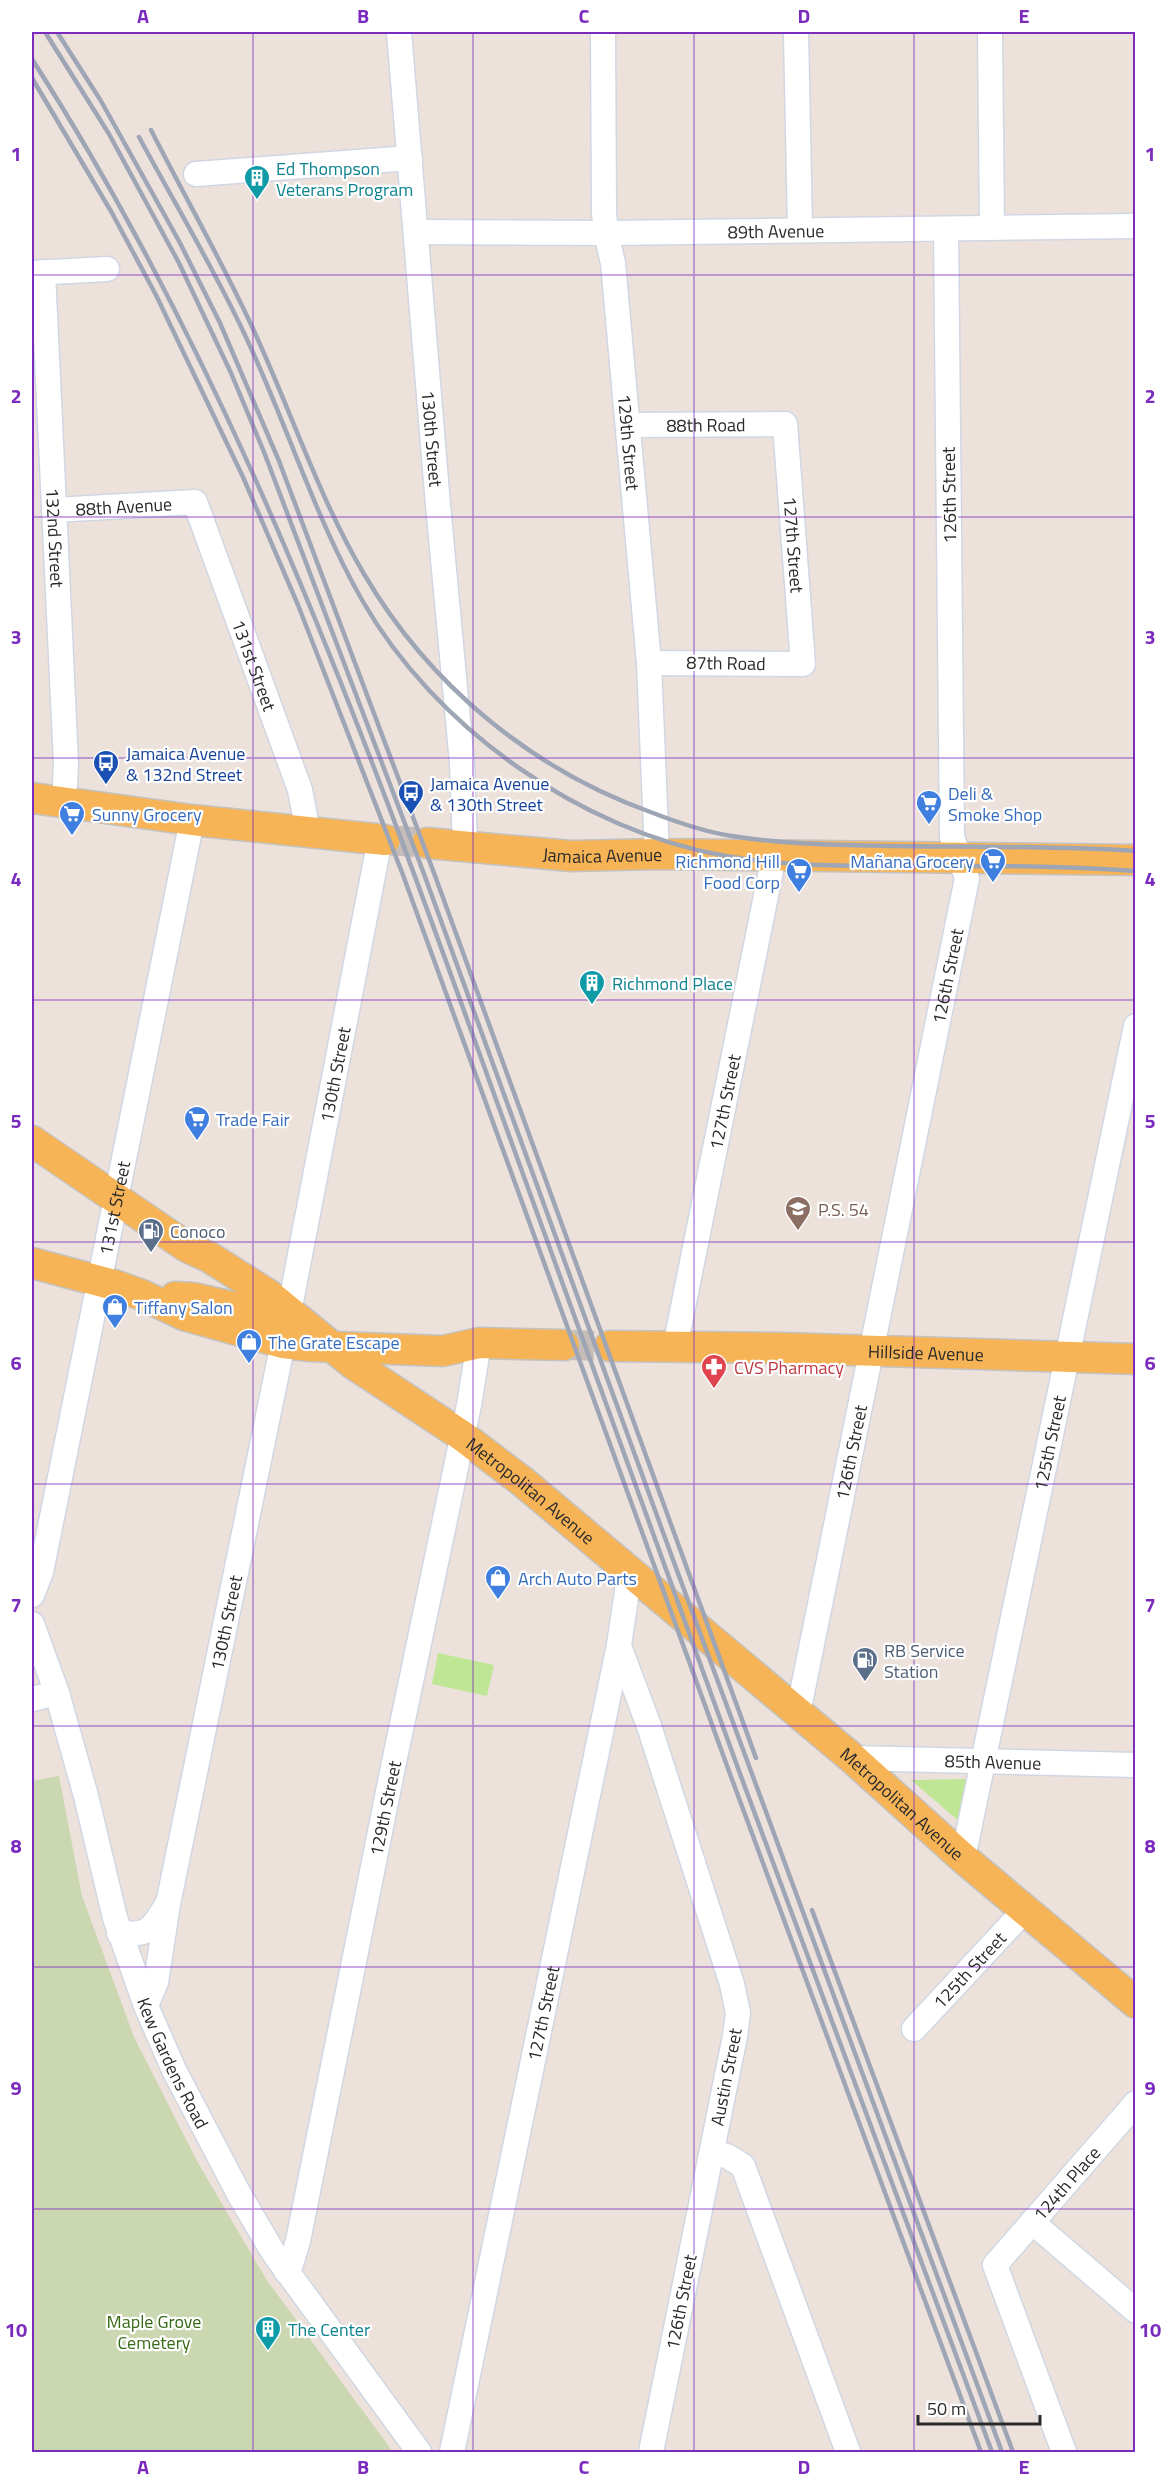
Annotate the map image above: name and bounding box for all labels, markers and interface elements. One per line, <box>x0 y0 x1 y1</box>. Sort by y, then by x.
text: A <box>137 0 149 31</box>
text: B <box>357 0 369 31</box>
text: C <box>579 0 590 31</box>
text: D <box>798 0 810 31</box>
text: E <box>1018 0 1030 31</box>
text: 1 <box>10 138 22 169</box>
text: 1 <box>1144 138 1156 169</box>
place label: Ed Thompson Veterans Program <box>276 155 413 203</box>
building icon: Ed Thompson Veterans Program <box>242 163 272 201</box>
street label: 89th Avenue <box>728 217 824 245</box>
text: 2 <box>10 380 22 411</box>
text: 2 <box>1144 380 1156 411</box>
street label: 130th Street <box>415 389 450 489</box>
street label: 129th Street <box>611 393 647 492</box>
street label: 88th Road <box>666 411 746 438</box>
street label: 126th Street <box>935 446 963 544</box>
street label: 132nd Street <box>40 487 71 589</box>
street label: 88th Avenue <box>75 490 173 522</box>
street label: 127th Street <box>777 495 811 595</box>
street label: 131st Street <box>225 616 284 715</box>
text: 3 <box>10 621 22 652</box>
text: 3 <box>1144 621 1156 652</box>
street label: 87th Road <box>686 649 766 677</box>
place label: Jamaica Avenue & 132nd Street <box>126 740 245 788</box>
bus stop icon: Jamaica Avenue & 132nd Street <box>91 748 121 786</box>
place label: Jamaica Avenue & 130th Street <box>430 770 549 818</box>
bus stop icon: Jamaica Avenue & 130th Street <box>396 778 426 816</box>
place label: Deli & Smoke Shop <box>948 780 1042 828</box>
supermarket icon: Deli & Smoke Shop <box>914 788 944 826</box>
supermarket icon: Sunny Grocery <box>57 799 87 837</box>
place label: Sunny Grocery <box>92 801 202 828</box>
street label: Jamaica Avenue <box>542 840 662 870</box>
supermarket icon: Mañana Grocery <box>978 846 1008 884</box>
place label: Richmond Hill Food Corp <box>675 848 780 896</box>
place label: Mañana Grocery <box>850 848 974 875</box>
supermarket icon: Richmond Hill Food Corp <box>784 856 814 894</box>
text: 4 <box>10 863 22 894</box>
text: 4 <box>1144 863 1156 894</box>
street label: 126th Street <box>924 925 970 1026</box>
building icon: Richmond Place <box>577 968 607 1006</box>
place label: Richmond Place <box>612 970 733 997</box>
street label: 130th Street <box>312 1024 357 1124</box>
street label: 127th Street <box>702 1051 747 1152</box>
supermarket icon: Trade Fair <box>182 1104 212 1142</box>
text: 5 <box>10 1105 22 1136</box>
text: 5 <box>1144 1105 1156 1136</box>
place label: Trade Fair <box>216 1106 290 1133</box>
street label: 131st Street <box>91 1158 137 1257</box>
school or university icon: P.S. 54 <box>783 1194 813 1232</box>
place label: P.S. 54 <box>818 1196 869 1223</box>
fuel station icon: Conoco <box>136 1216 166 1254</box>
place label: Conoco <box>170 1218 226 1245</box>
shop icon: Tiffany Salon <box>100 1292 130 1330</box>
place label: Tiffany Salon <box>134 1294 233 1321</box>
shop icon: The Grate Escape <box>234 1327 264 1365</box>
place label: The Grate Escape <box>268 1329 400 1356</box>
street label: Hillside Avenue <box>868 1337 984 1368</box>
text: 6 <box>10 1347 22 1378</box>
text: 6 <box>1144 1347 1156 1378</box>
pharmacy icon: CVS Pharmacy <box>699 1352 729 1390</box>
place label: CVS Pharmacy <box>734 1354 844 1381</box>
street label: 125th Street <box>1026 1392 1073 1493</box>
street label: 126th Street <box>828 1402 874 1502</box>
street label: Metropolitan Avenue <box>461 1430 601 1551</box>
shop icon: Arch Auto Parts <box>483 1563 513 1601</box>
place label: Arch Auto Parts <box>518 1565 637 1592</box>
street label: 130th Street <box>203 1572 249 1673</box>
text: 7 <box>10 1589 22 1620</box>
text: 7 <box>1144 1589 1156 1620</box>
place label: RB Service Station <box>884 1637 965 1685</box>
fuel station icon: RB Service Station <box>850 1645 880 1683</box>
street label: Metropolitan Avenue <box>835 1740 970 1866</box>
street label: 85th Avenue <box>944 1747 1042 1776</box>
street label: 129th Street <box>362 1757 408 1858</box>
text: 8 <box>10 1830 22 1861</box>
text: 8 <box>1144 1830 1156 1861</box>
street label: 125th Street <box>926 1925 1013 2014</box>
street label: 127th Street <box>520 1963 566 2063</box>
street label: Kew Gardens Road <box>131 1994 216 2133</box>
street label: Austin Street <box>703 2025 749 2128</box>
text: 9 <box>10 2072 22 2103</box>
text: 9 <box>1144 2072 1156 2103</box>
street label: 124th Place <box>1026 2140 1106 2226</box>
street label: 126th Street <box>659 2251 704 2352</box>
park label: Maple Grove Cemetery <box>107 2308 201 2356</box>
text: 10 <box>5 2314 27 2345</box>
building icon: The Center <box>253 2314 283 2352</box>
text: 10 <box>1139 2314 1161 2345</box>
place label: The Center <box>288 2316 370 2343</box>
scale bar <box>918 2388 1040 2426</box>
text: 50 m <box>927 2395 966 2422</box>
text: A <box>137 2451 149 2482</box>
text: B <box>357 2451 369 2482</box>
text: C <box>579 2451 590 2482</box>
text: D <box>798 2451 810 2482</box>
text: E <box>1018 2451 1030 2482</box>

